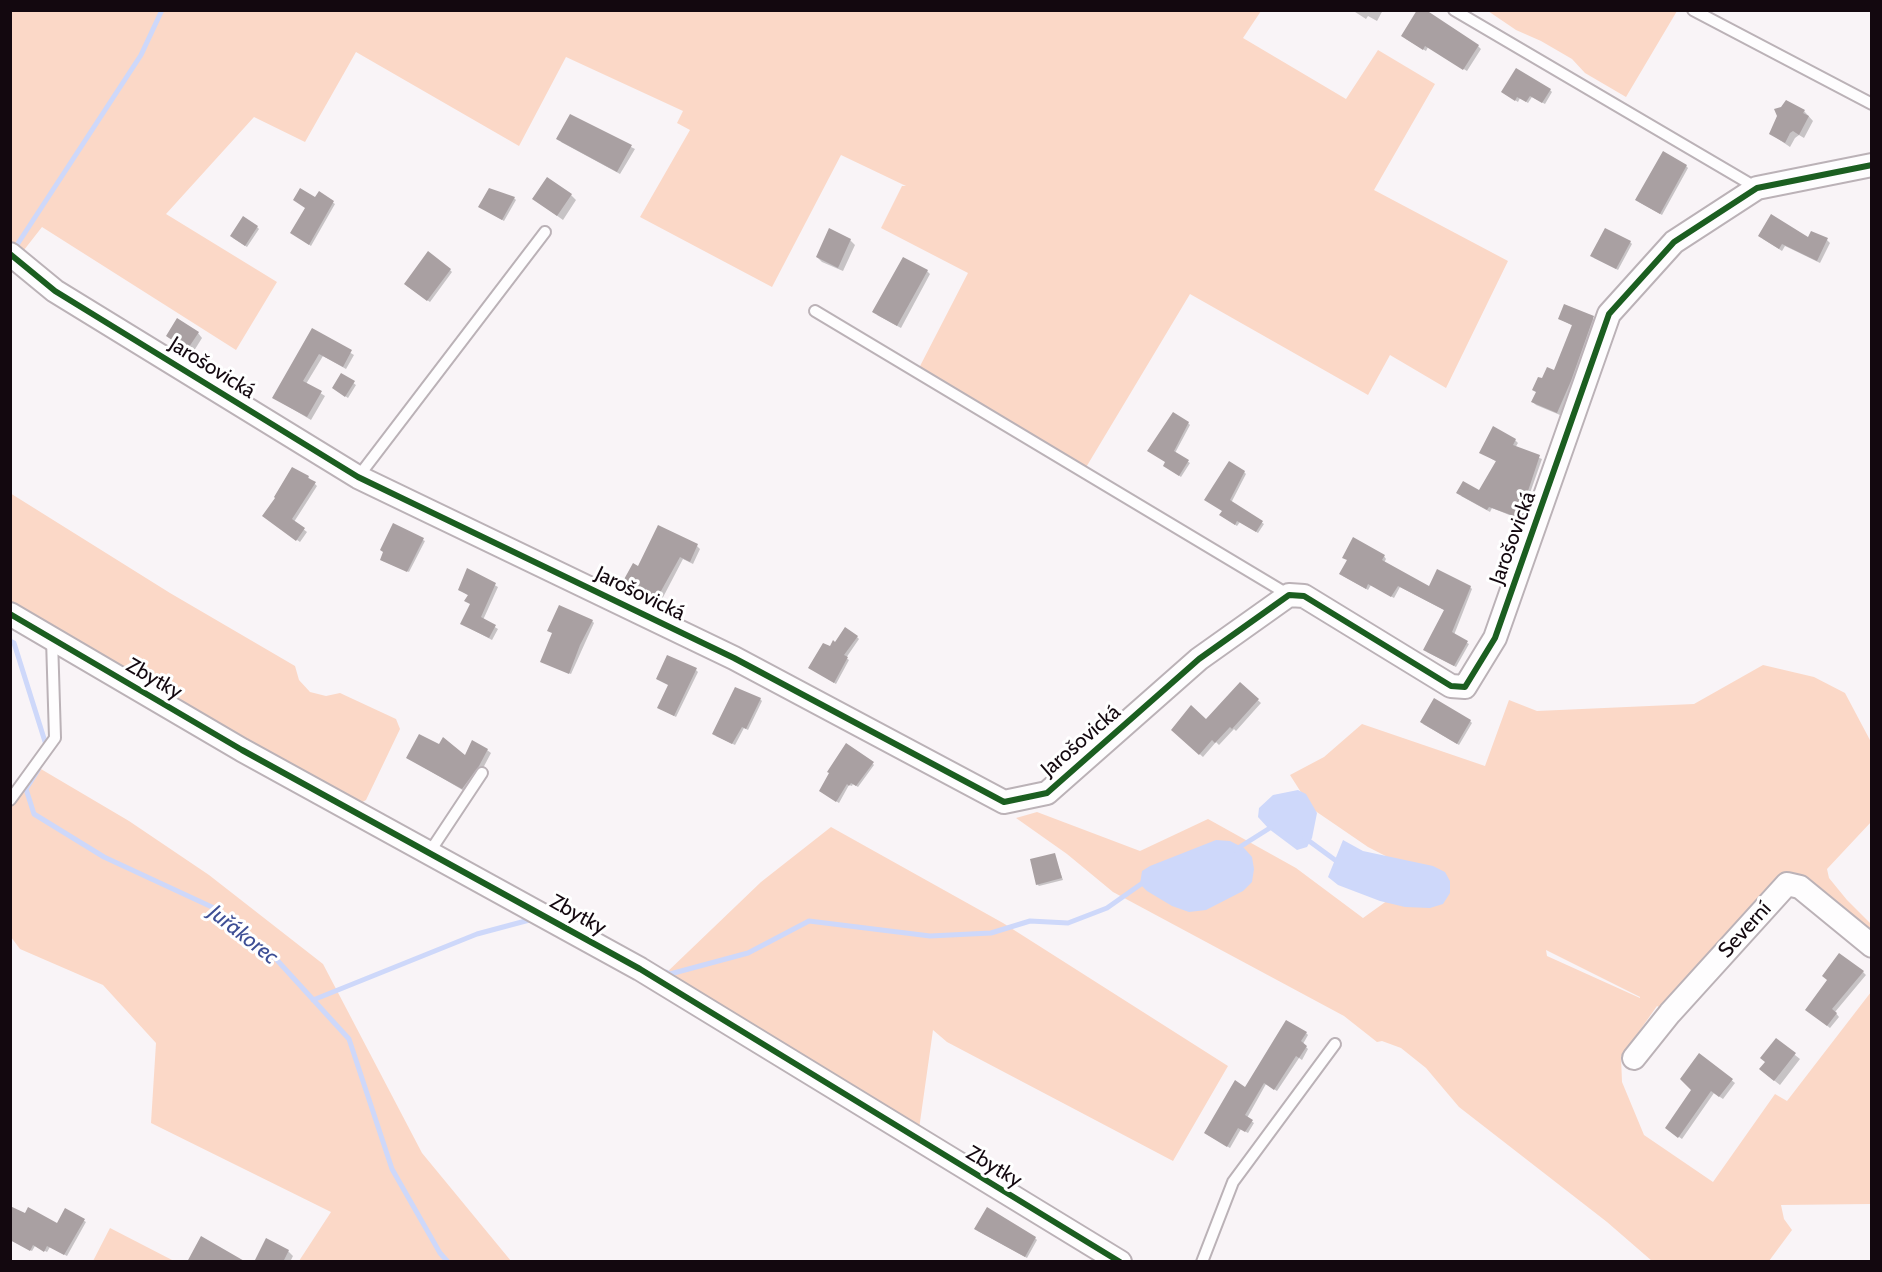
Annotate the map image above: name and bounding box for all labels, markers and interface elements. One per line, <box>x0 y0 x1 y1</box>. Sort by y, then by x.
street label: Jarošovická <box>164 332 260 404</box>
street label: Jarošovická <box>1485 488 1541 588</box>
street label: Jarošovická <box>591 561 689 627</box>
street label: Zbytky <box>121 653 187 705</box>
street label: Jarošovická <box>1036 700 1126 782</box>
street label: Zbytky <box>545 889 611 941</box>
street label: Severní <box>1713 897 1777 963</box>
water label: Juřákorec <box>203 900 283 970</box>
street label: Zbytky <box>962 1141 1026 1193</box>

